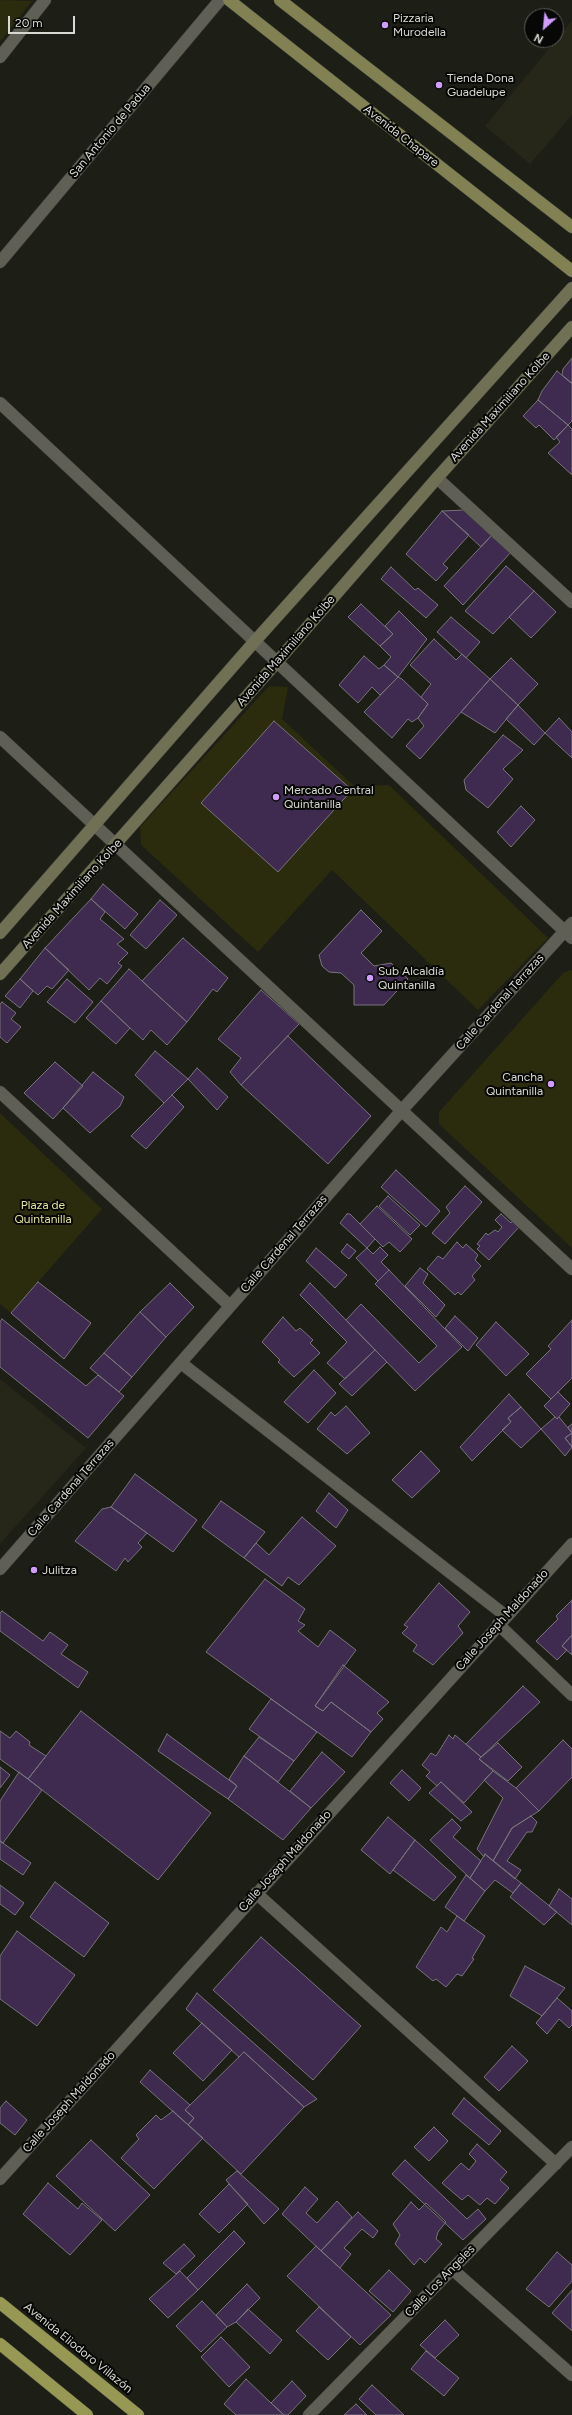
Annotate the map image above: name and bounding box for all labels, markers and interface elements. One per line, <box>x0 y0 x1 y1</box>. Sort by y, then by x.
scale bar <box>10 8 77 34</box>
north arrow <box>524 8 564 48</box>
place label: Pizzaria Murodella <box>393 11 446 39</box>
text: 20 m <box>15 16 43 30</box>
marker: Pizzaria Murodella <box>380 20 390 30</box>
text: N <box>532 31 546 46</box>
place label: Tienda Dona Guadelupe <box>447 71 514 99</box>
marker: Tienda Dona Guadelupe <box>434 80 444 90</box>
street label: San Antonio de Padua <box>67 81 153 181</box>
street label: Avenida Chapare <box>361 102 441 170</box>
street label: Avenida Maximiliano Kolbe <box>447 349 553 465</box>
street label: Avenida Maximiliano Kolbe <box>234 592 338 710</box>
place label: Mercado Central Quintanilla <box>284 783 374 811</box>
marker: Mercado Central Quintanilla <box>271 792 281 802</box>
street label: Avenida Maximiliano Kolbe <box>19 836 125 952</box>
street label: Calle Cardenal Terrazas <box>453 951 547 1053</box>
place label: Sub Alcaldía Quintanilla <box>378 964 444 992</box>
marker: Sub Alcaldía Quintanilla <box>365 973 375 983</box>
place label: Cancha Quintanilla <box>486 1070 543 1098</box>
marker: Cancha Quintanilla <box>546 1079 556 1089</box>
street label: Calle Cardenal Terrazas <box>238 1192 330 1296</box>
park label: Plaza de Quintanilla <box>14 1198 72 1226</box>
street label: Calle Cardenal Terrazas <box>25 1436 117 1540</box>
place label: Julitza <box>42 1563 77 1577</box>
marker: Julitza <box>29 1565 39 1575</box>
street label: Calle Joseph Maldonado <box>453 1566 551 1674</box>
street label: Calle Joseph Maldonado <box>236 1807 334 1915</box>
street label: Calle Joseph Maldonado <box>20 2048 118 2156</box>
street label: Calle Los Angeles <box>402 2242 478 2320</box>
street label: Avenida Eliodoro Villazón <box>21 2300 135 2396</box>

